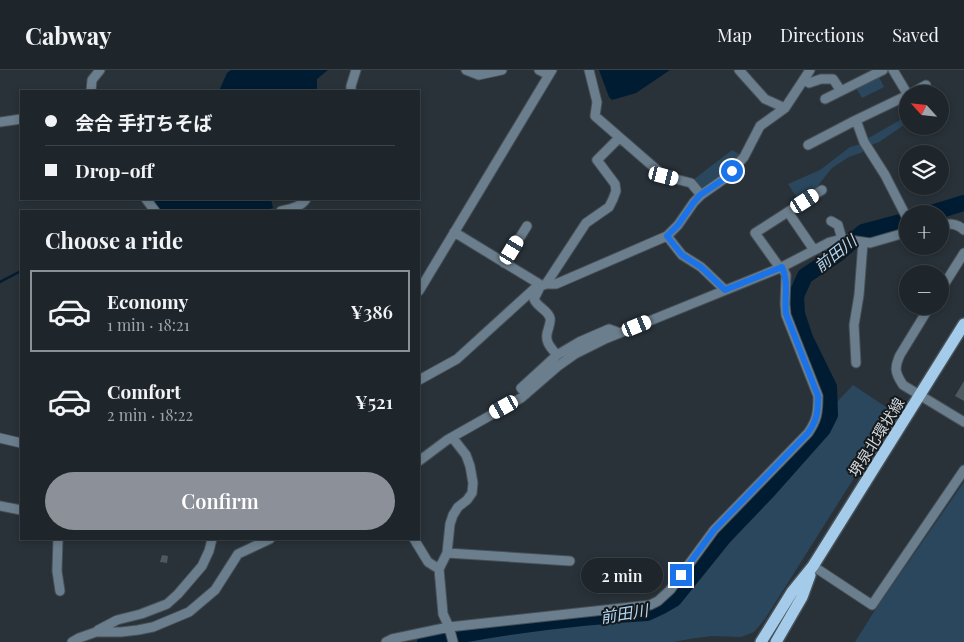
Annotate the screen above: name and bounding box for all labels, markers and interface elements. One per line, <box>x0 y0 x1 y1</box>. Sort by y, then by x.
text: Cabway <box>25 19 111 51</box>
text: Map <box>717 23 752 47</box>
text: Directions <box>780 23 864 47</box>
text: Saved <box>892 23 939 47</box>
north arrow <box>899 85 949 135</box>
map controls <box>899 85 949 315</box>
text: 会合 手打ちそば <box>75 109 212 135</box>
button: layers <box>899 145 949 195</box>
text: Drop-off <box>75 157 153 183</box>
route start <box>721 160 743 182</box>
car <box>647 165 680 187</box>
car <box>788 187 821 215</box>
button: + <box>899 205 949 255</box>
text: Choose a ride <box>45 225 183 255</box>
water label: 前田川 <box>810 229 862 276</box>
car <box>497 233 526 267</box>
button: − <box>899 265 949 315</box>
text: Economy <box>107 288 188 314</box>
icon: car <box>47 289 92 334</box>
text: ¥386 <box>351 298 393 324</box>
car <box>620 313 653 339</box>
text: 1 min · 18:21 <box>107 314 190 335</box>
text: Comfort <box>107 378 181 404</box>
icon: car <box>47 379 92 424</box>
text: ¥521 <box>355 388 393 414</box>
car <box>487 393 520 421</box>
street label: 堺泉北環状線 <box>844 394 908 480</box>
text: 2 min · 18:22 <box>107 404 193 425</box>
button: Confirm <box>45 472 395 530</box>
callout: 2 min <box>581 558 664 592</box>
route end <box>670 564 692 586</box>
text: 2 min <box>602 565 642 586</box>
water label: 前田川 <box>599 599 651 627</box>

